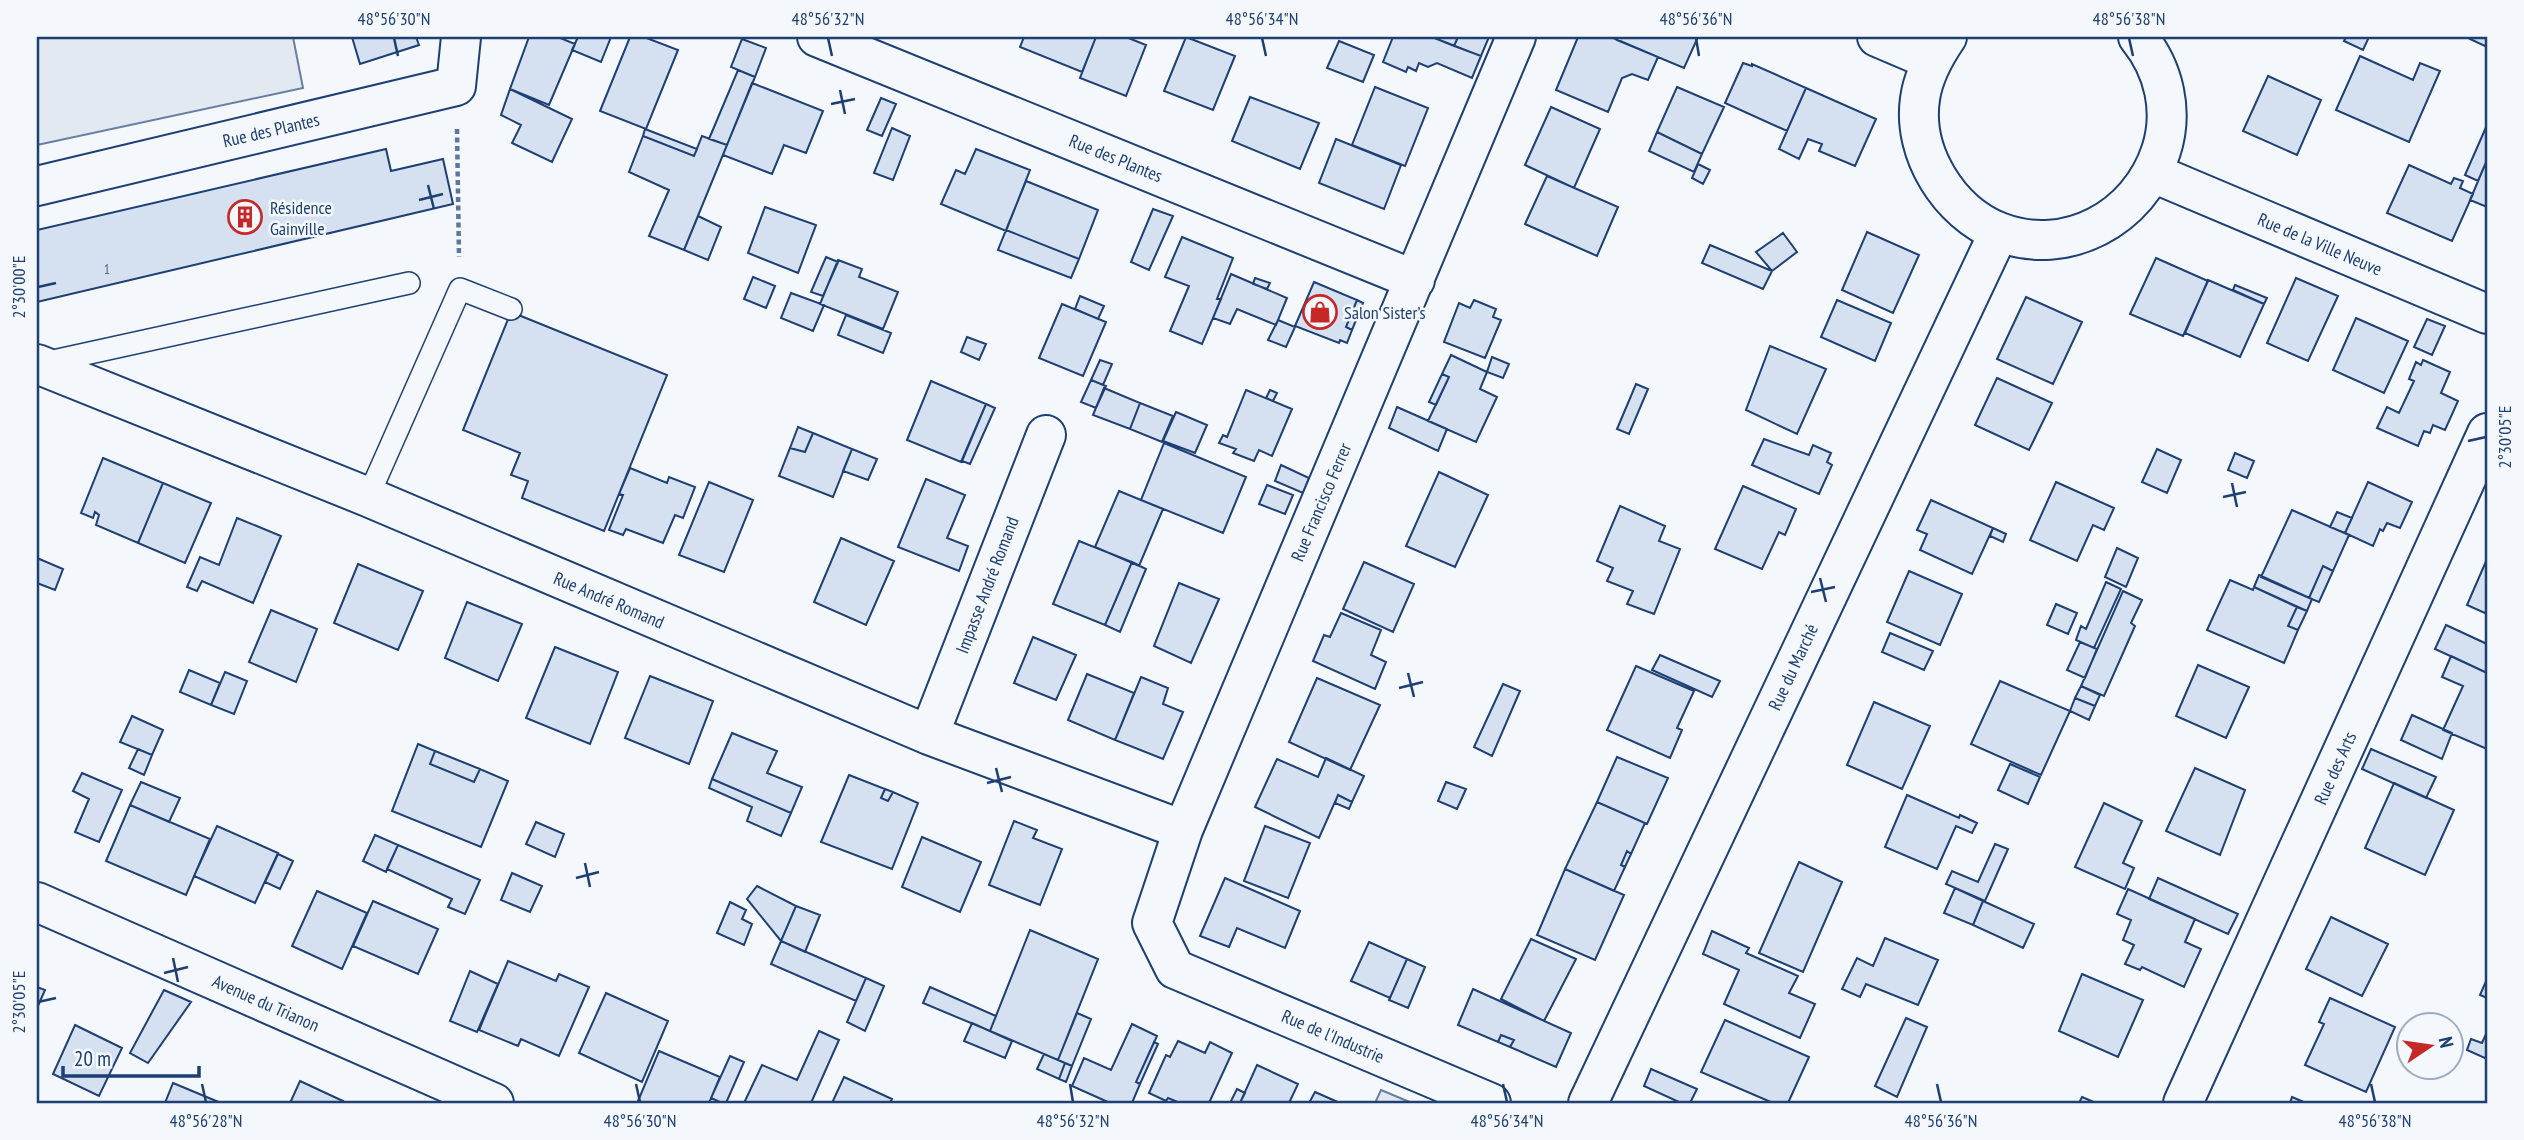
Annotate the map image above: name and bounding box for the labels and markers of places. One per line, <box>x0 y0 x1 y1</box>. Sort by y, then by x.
place label: Résidence Gainville <box>270 196 332 240</box>
building icon: Résidence Gainville <box>226 198 264 236</box>
shop icon: Salon Sister’s <box>1301 293 1339 331</box>
place label: Salon Sister’s <box>1344 301 1426 324</box>

